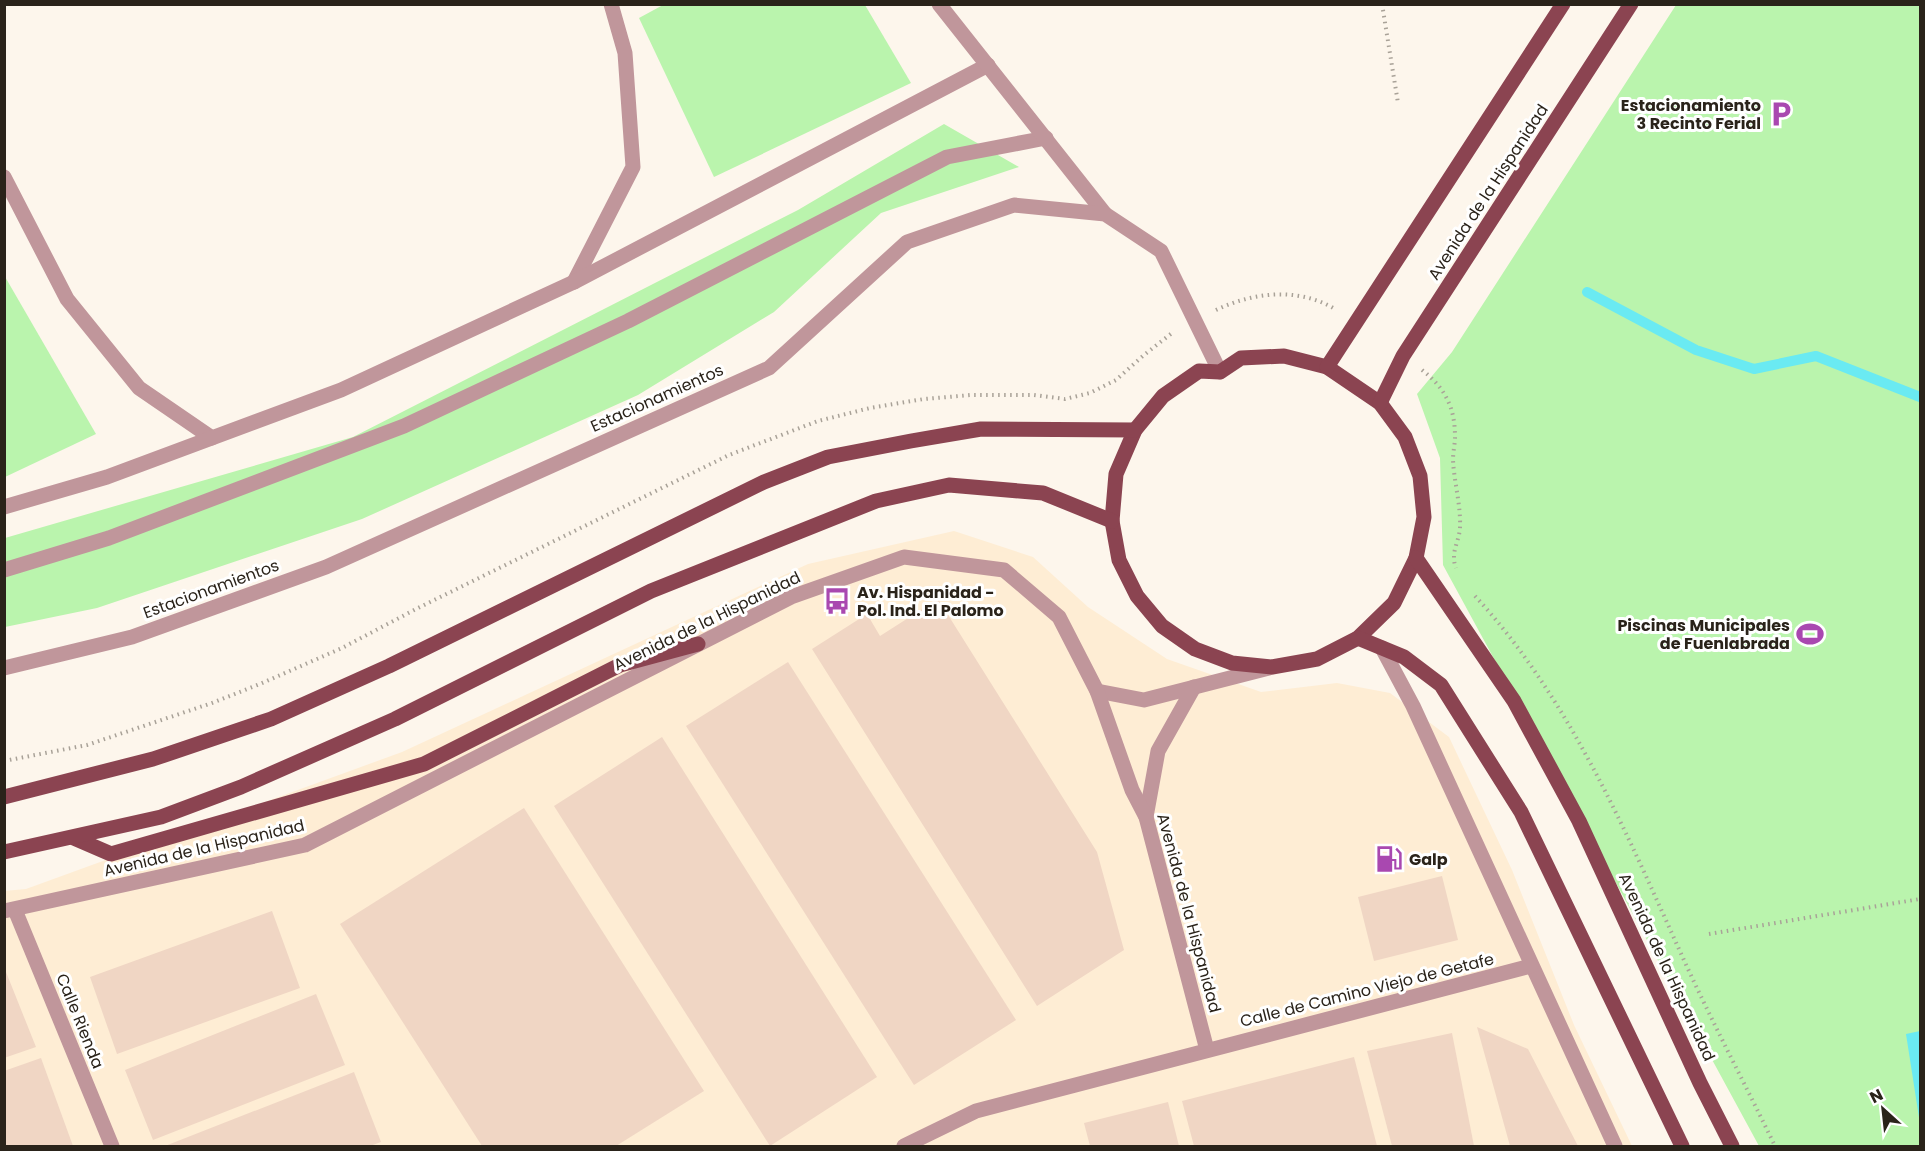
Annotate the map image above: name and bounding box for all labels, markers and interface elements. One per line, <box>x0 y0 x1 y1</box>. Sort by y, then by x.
place label: Estacionamiento 3 Recinto Ferial <box>1621 94 1761 135</box>
parking icon: Estacionamiento 3 Recinto Ferial <box>1766 99 1796 129</box>
street label: Avenida de la Hispanidad <box>1422 100 1554 284</box>
street label: Estacionamientos <box>587 358 727 438</box>
street label: Estacionamientos <box>140 554 282 624</box>
street label: Avenida de la Hispanidad <box>610 566 804 676</box>
place label: Av. Hispanidad - Pol. Ind. El Palomo <box>857 581 1004 622</box>
bus stop icon: Av. Hispanidad - Pol. Ind. El Palomo <box>822 586 852 616</box>
place label: Piscinas Municipales de Fuenlabrada <box>1617 614 1790 655</box>
sports icon: Piscinas Municipales de Fuenlabrada <box>1795 619 1825 649</box>
street label: Avenida de la Hispanidad <box>1151 811 1227 1015</box>
street label: Avenida de la Hispanidad <box>101 814 307 882</box>
fuel station icon: Galp <box>1374 844 1404 874</box>
place label: Galp <box>1409 848 1448 871</box>
street label: Avenida de la Hispanidad <box>1613 869 1721 1065</box>
street label: Calle de Camino Viejo de Getafe <box>1238 947 1496 1033</box>
street label: Calle Rienda <box>50 970 110 1072</box>
north arrow <box>1853 1079 1913 1139</box>
text: N <box>1866 1083 1887 1109</box>

